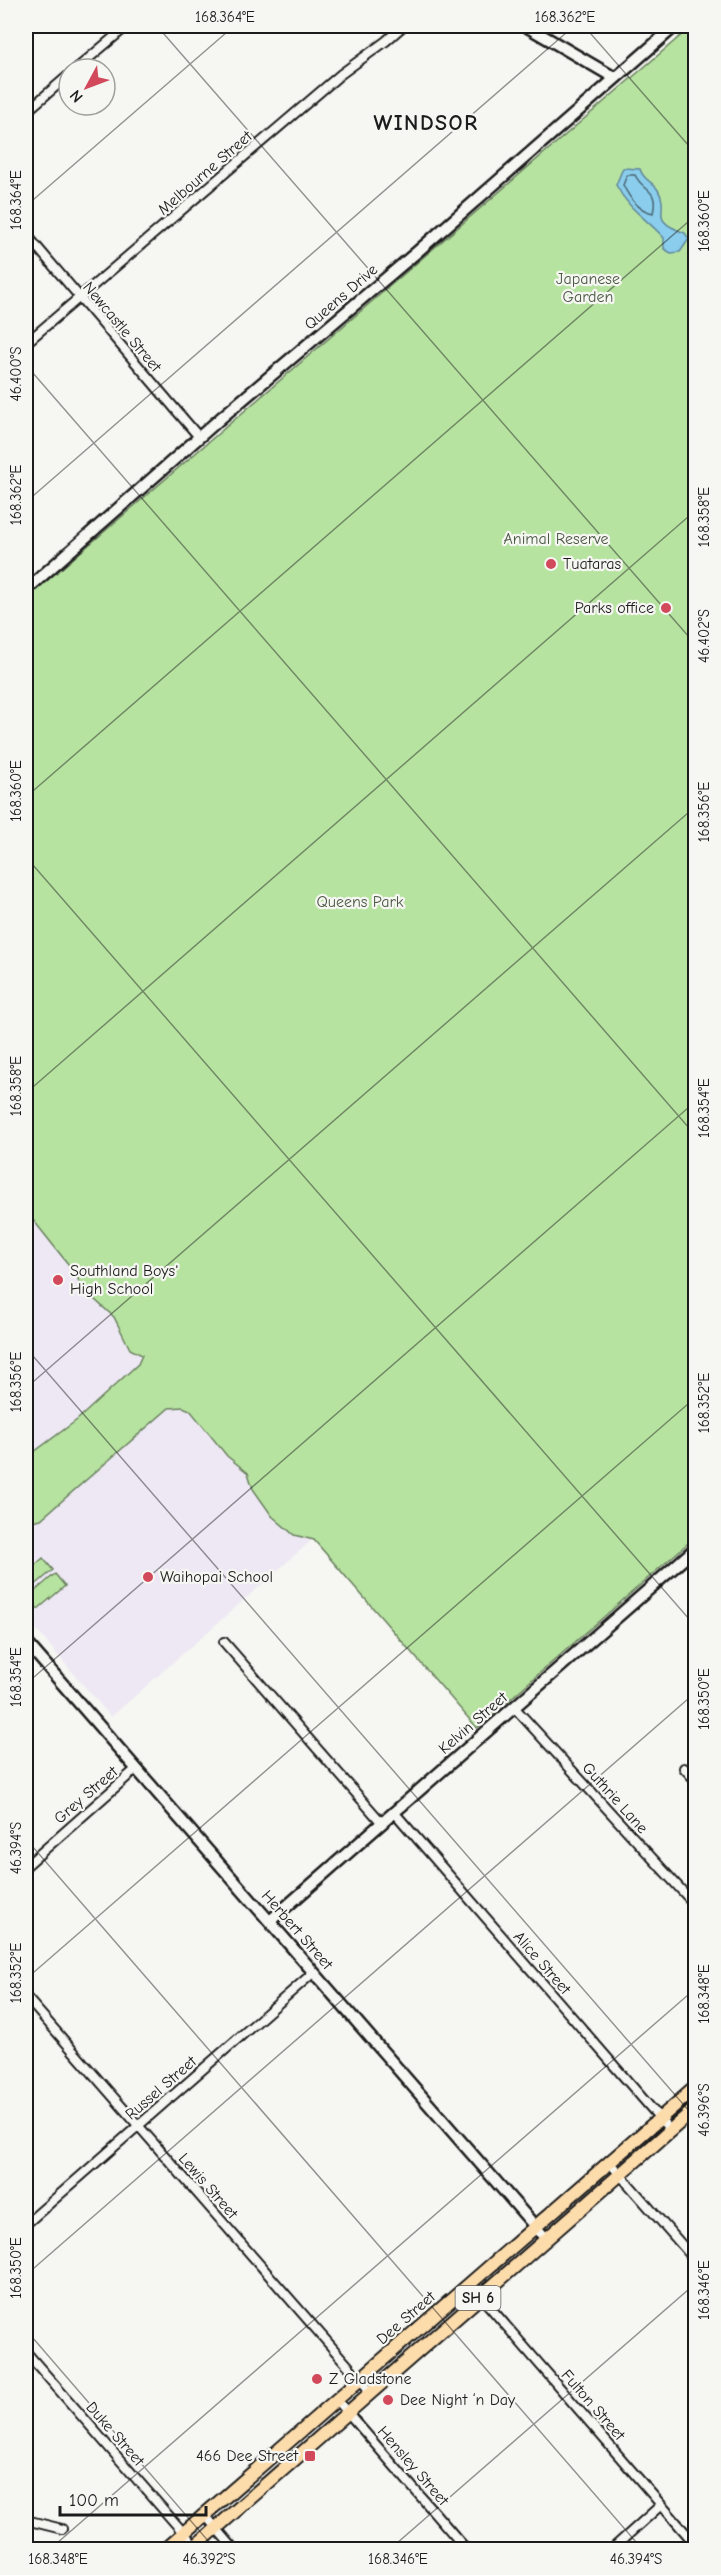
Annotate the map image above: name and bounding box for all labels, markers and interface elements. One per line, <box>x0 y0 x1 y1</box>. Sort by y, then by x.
text: 168.364°E <box>195 8 255 26</box>
text: 168.362°E <box>535 8 595 26</box>
north arrow <box>57 57 117 117</box>
text: N <box>66 86 87 106</box>
district label: WINDSOR <box>374 110 478 136</box>
street label: Melbourne Street <box>154 127 256 219</box>
text: 168.364°E <box>7 170 25 230</box>
text: 168.360°E <box>695 190 713 252</box>
street label: Queens Drive <box>301 260 381 334</box>
park label: Japanese Garden <box>556 270 620 306</box>
street label: Newcastle Street <box>79 278 165 376</box>
text: 46.400°S <box>7 346 25 402</box>
text: 168.362°E <box>7 465 25 525</box>
text: 168.358°E <box>695 487 713 547</box>
park label: Animal Reserve <box>504 530 608 548</box>
place label: Tuataras <box>563 555 621 573</box>
marker: Tuataras <box>544 557 558 571</box>
place label: Parks office <box>575 599 654 617</box>
marker: Parks office <box>659 601 673 615</box>
text: 46.402°S <box>695 609 713 663</box>
text: 168.360°E <box>7 760 25 822</box>
text: 168.356°E <box>695 782 713 842</box>
park label: Queens Park <box>316 893 404 911</box>
text: 168.358°E <box>7 1056 25 1116</box>
text: 168.354°E <box>695 1078 713 1138</box>
place label: Southland Boys' High School <box>70 1262 178 1298</box>
marker: Southland Boys' High School <box>51 1273 65 1287</box>
text: 168.356°E <box>7 1352 25 1412</box>
text: 168.352°E <box>695 1373 713 1433</box>
place label: Waihopai School <box>160 1568 273 1586</box>
marker: Waihopai School <box>141 1570 155 1584</box>
text: 168.354°E <box>7 1647 25 1707</box>
text: 168.350°E <box>695 1668 713 1730</box>
street label: Kelvin Street <box>435 1688 511 1758</box>
street label: Guthrie Lane <box>579 1759 651 1837</box>
street label: Grey Street <box>51 1762 122 1827</box>
text: 46.394°S <box>7 1822 25 1874</box>
street label: Herbert Street <box>258 1887 336 1974</box>
street label: Alice Street <box>510 1928 575 1998</box>
text: 168.352°E <box>7 1943 25 2003</box>
text: 168.348°E <box>695 1964 713 2024</box>
street label: Russel Street <box>122 2052 200 2124</box>
text: 46.396°S <box>695 2083 713 2137</box>
street label: Lewis Street <box>175 2150 242 2223</box>
text: 168.350°E <box>7 2237 25 2299</box>
text: 168.346°E <box>695 2260 713 2320</box>
road number: SH 6 <box>456 2286 500 2310</box>
street label: Dee Street <box>373 2287 439 2348</box>
street label: Fulton Street <box>557 2366 629 2444</box>
place label: Z Gladstone <box>329 2370 411 2388</box>
marker: Z Gladstone <box>310 2372 324 2386</box>
place label: Dee Night ‘n Day <box>400 2391 516 2409</box>
marker: Dee Night ‘n Day <box>381 2393 395 2407</box>
street label: Duke Street <box>82 2398 148 2470</box>
street label: Hensley Street <box>374 2423 453 2510</box>
place label: 466 Dee Street <box>196 2447 298 2465</box>
marker: 466 Dee Street <box>303 2449 317 2463</box>
scale bar <box>60 2479 206 2517</box>
text: 100 m <box>69 2490 119 2511</box>
text: 168.348°E <box>28 2550 88 2568</box>
text: 46.392°S <box>182 2550 236 2568</box>
text: 168.346°E <box>368 2550 428 2568</box>
text: 46.394°S <box>610 2550 662 2568</box>

